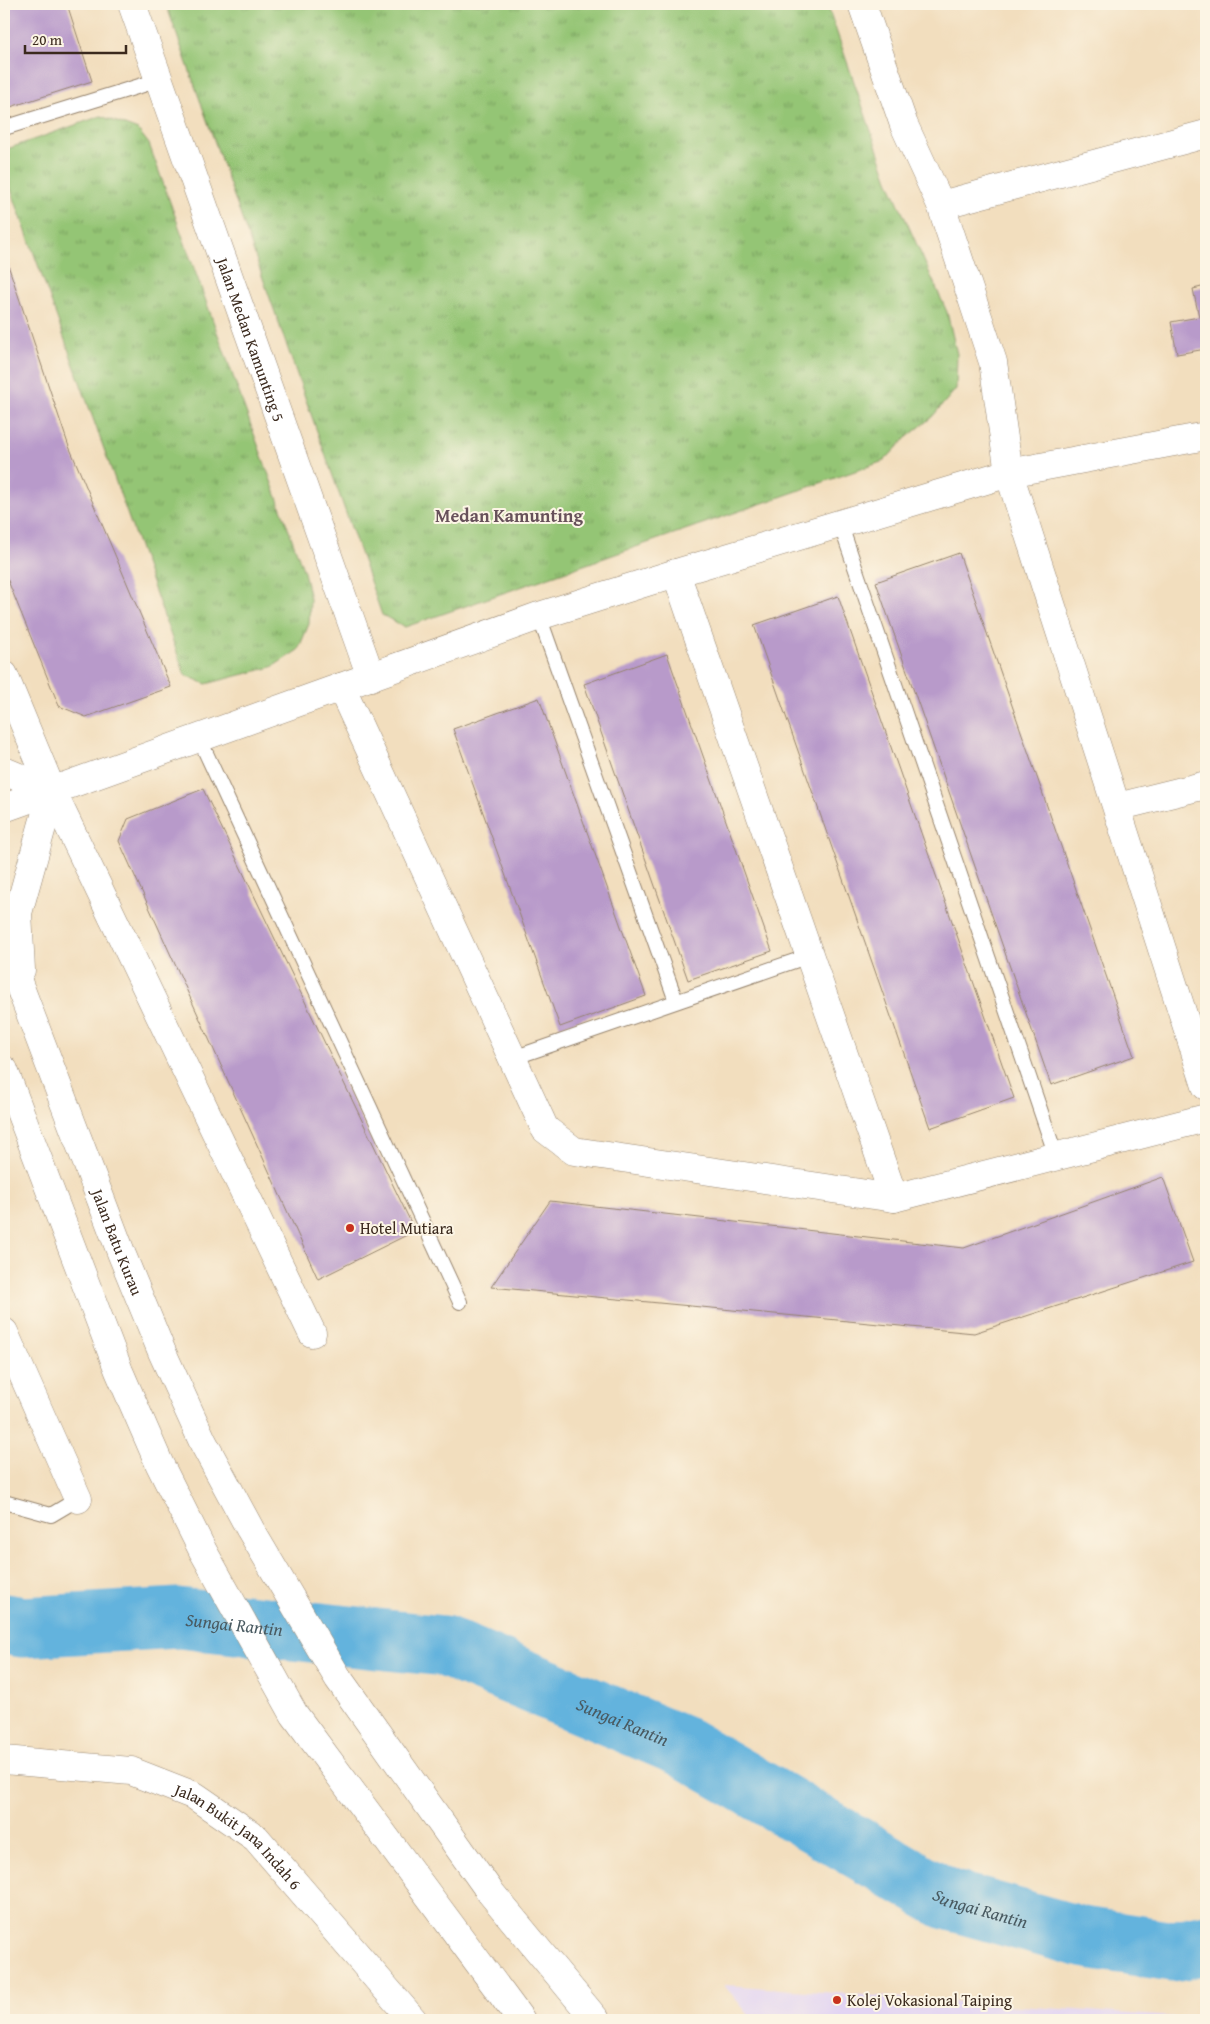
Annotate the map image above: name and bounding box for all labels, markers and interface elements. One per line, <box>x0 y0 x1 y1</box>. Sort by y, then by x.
scale bar <box>25 22 126 54</box>
text: 20 m <box>32 29 63 50</box>
street label: Jalan Medan Kamunting 5 <box>210 252 291 425</box>
district label: Medan Kamunting <box>435 502 583 529</box>
street label: Jalan Batu Kurau <box>85 1184 149 1299</box>
place label: Hotel Mutiara <box>360 1216 454 1240</box>
marker: Hotel Mutiara <box>344 1222 356 1234</box>
water label: Sungai Rantin <box>184 1605 284 1642</box>
water label: Sungai Rantin <box>573 1690 673 1753</box>
street label: Jalan Bukit Jana Indah 6 <box>169 1776 307 1895</box>
water label: Sungai Rantin <box>928 1881 1031 1935</box>
place label: Kolej Vokasional Taiping <box>847 1988 1012 2012</box>
marker: Kolej Vokasional Taiping <box>831 1994 843 2006</box>

